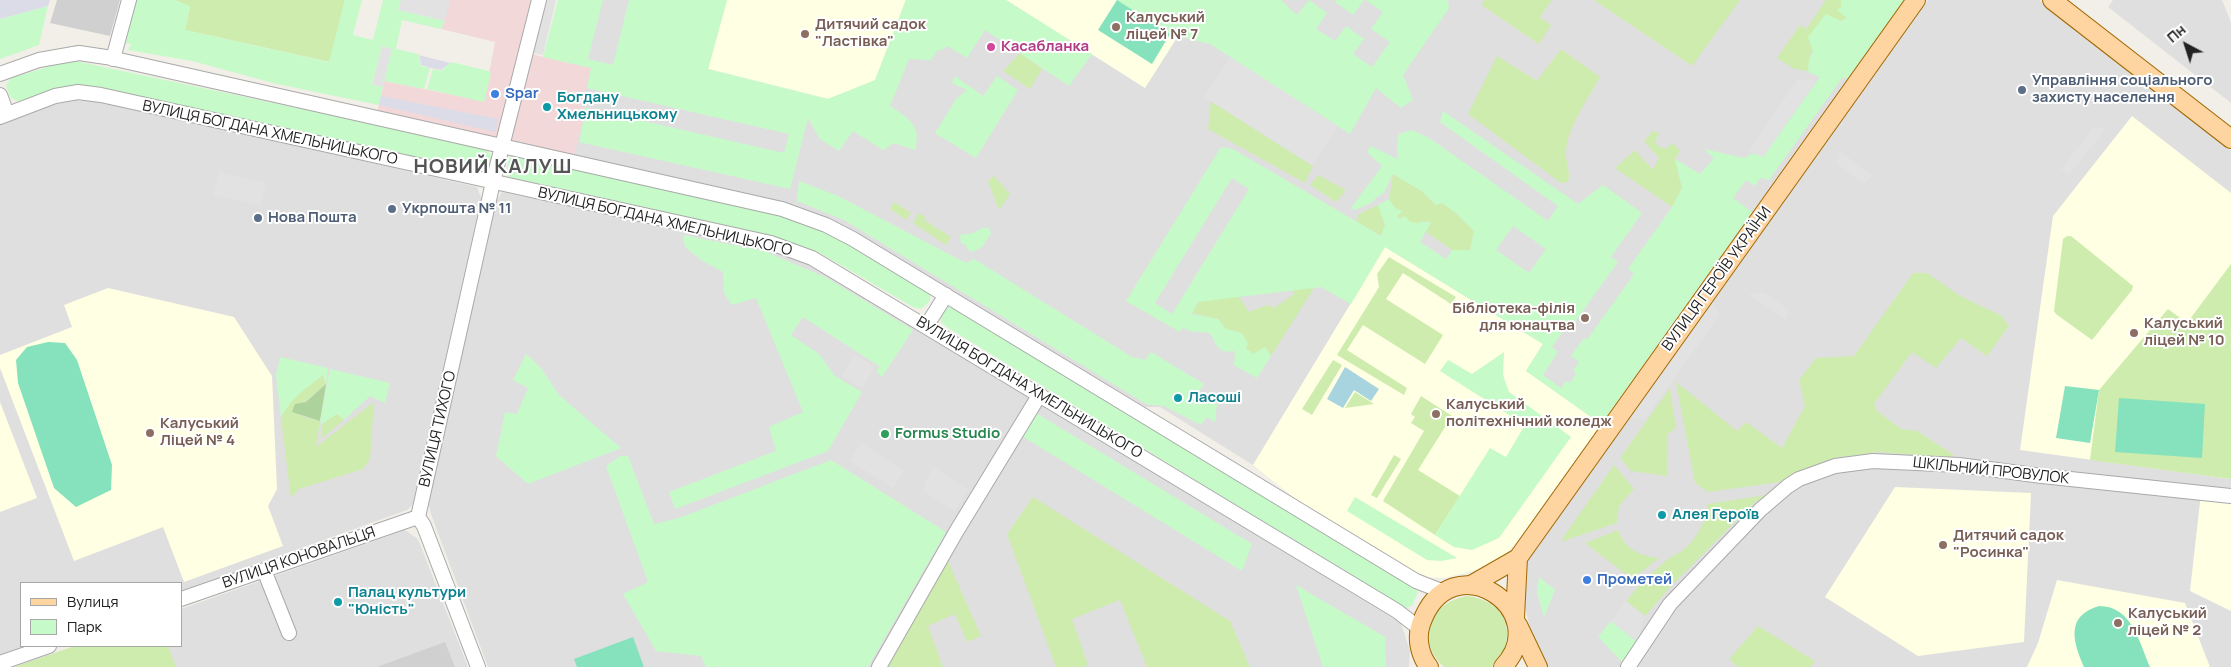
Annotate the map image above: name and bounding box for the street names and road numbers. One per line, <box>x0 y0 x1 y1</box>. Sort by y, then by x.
street label: ВУЛИЦЯ БОГДАНА ХМЕЛЬНИЦЬКОГО <box>141 97 399 169</box>
street label: ВУЛИЦЯ БОГДАНА ХМЕЛЬНИЦЬКОГО <box>536 184 794 260</box>
street label: ВУЛИЦЯ ГЕРОЇВ УКРАЇНИ <box>1659 203 1775 355</box>
street label: ВУЛИЦЯ БОГДАНА ХМЕЛЬНИЦЬКОГО <box>913 313 1145 463</box>
street label: ВУЛИЦЯ ТИХОГО <box>416 369 460 489</box>
street label: ШКІЛЬНИЙ ПРОВУЛОК <box>1912 454 2070 488</box>
street label: ВУЛИЦЯ КОНОВАЛЬЦЯ <box>220 523 378 593</box>

